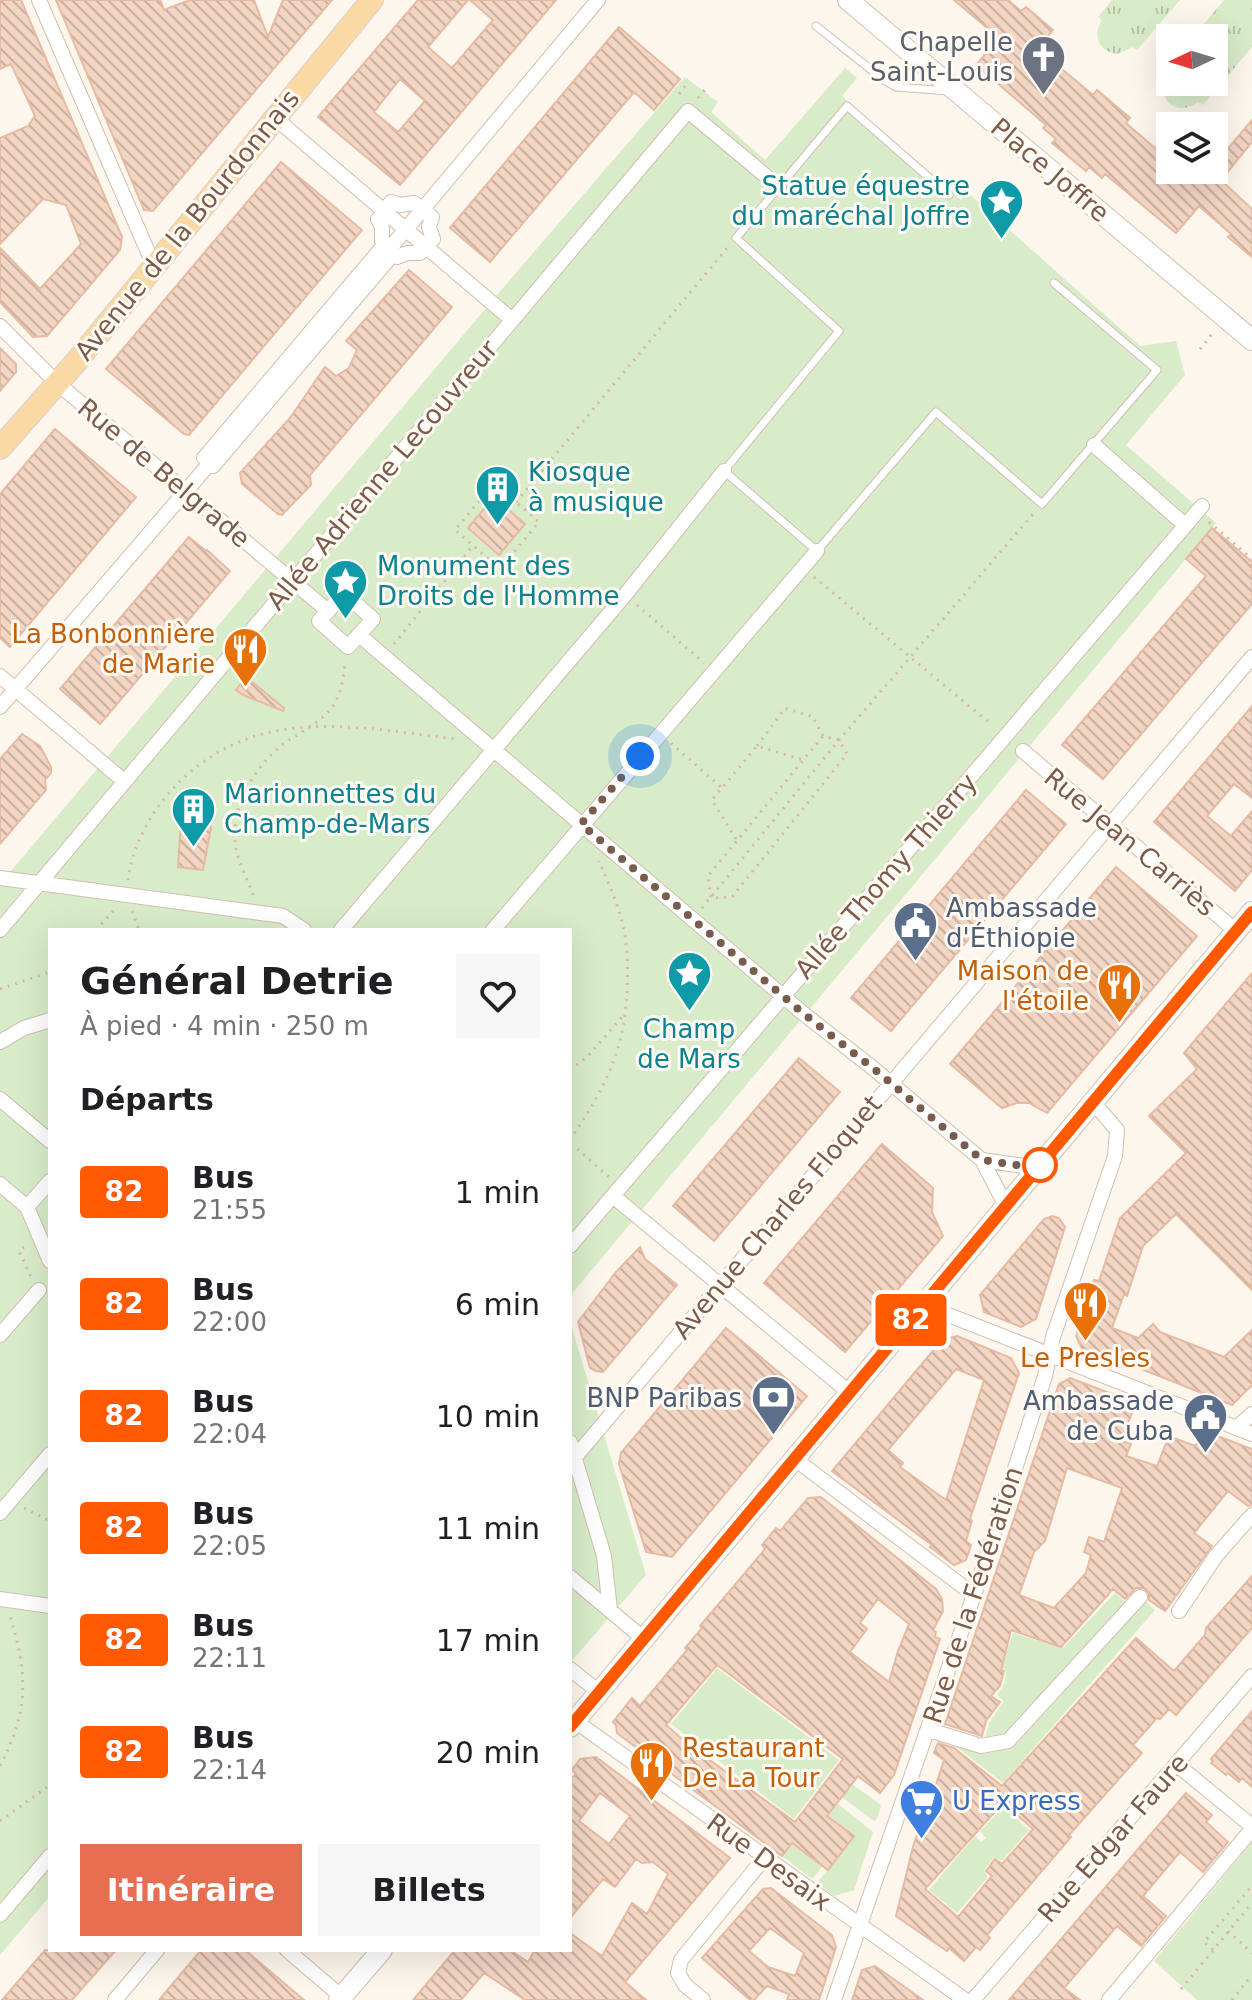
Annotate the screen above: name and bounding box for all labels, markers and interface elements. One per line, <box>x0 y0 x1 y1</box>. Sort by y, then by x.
north arrow <box>1156 24 1228 96</box>
map controls <box>1156 24 1228 184</box>
place label: Chapelle Saint-Louis <box>870 27 1013 87</box>
church icon: Chapelle Saint-Louis <box>1020 33 1068 96</box>
street label: Avenue de la Bourdonnais <box>68 84 306 366</box>
street label: Place Joffre <box>985 112 1115 228</box>
button: layers <box>1156 112 1228 184</box>
place label: Statue équestre du maréchal Joffre <box>732 171 970 231</box>
place icon: Statue équestre du maréchal Joffre <box>977 177 1025 240</box>
street label: Allée Adrienne Lecouvreur <box>260 334 504 616</box>
street label: Rue de Belgrade <box>72 392 256 554</box>
place label: Kiosque à musique <box>528 457 664 517</box>
building icon: Kiosque à musique <box>473 463 521 526</box>
place label: Monument des Droits de l'Homme <box>377 551 620 611</box>
place icon: Monument des Droits de l'Homme <box>322 557 370 620</box>
place label: La Bonbonnière de Marie <box>11 619 215 679</box>
restaurant icon: La Bonbonnière de Marie <box>222 625 270 688</box>
your location <box>620 736 660 776</box>
street label: Rue Jean Carriès <box>1038 762 1222 922</box>
street label: Allée Thomy Thierry <box>789 767 983 985</box>
place label: Marionnettes du Champ-de-Mars <box>224 779 436 839</box>
building icon: Marionnettes du Champ-de-Mars <box>169 785 217 848</box>
place label: Ambassade d'Éthiopie <box>946 893 1097 953</box>
public building icon: Ambassade d'Éthiopie <box>891 899 939 962</box>
place icon: Champ de Mars <box>665 950 713 1013</box>
button: heart <box>456 954 540 1038</box>
place label: Maison de l'étoile <box>957 956 1089 1016</box>
text: Général Detrie <box>80 959 393 1003</box>
restaurant icon: Maison de l'étoile <box>1096 962 1144 1025</box>
text: À pied · 4 min · 250 m <box>80 1011 369 1041</box>
place label: Champ de Mars <box>637 1014 741 1074</box>
text: Départs <box>80 1082 214 1117</box>
street label: Avenue Charles Floquet <box>666 1089 888 1345</box>
unlabelled marker <box>1023 1148 1057 1182</box>
text: Bus <box>192 1160 254 1195</box>
text: 82 <box>105 1175 143 1208</box>
text: 1 min <box>455 1175 540 1210</box>
text: 21:55 <box>192 1195 267 1225</box>
text: Bus <box>192 1272 254 1307</box>
restaurant icon: Le Presles <box>1061 1279 1109 1342</box>
text: 82 <box>105 1287 143 1320</box>
text: 6 min <box>455 1287 540 1322</box>
line badge: 82 <box>875 1294 947 1346</box>
text: 82 <box>892 1303 930 1336</box>
text: 22:00 <box>192 1307 267 1337</box>
place label: Le Presles <box>1020 1343 1150 1373</box>
bank icon: BNP Paribas <box>749 1374 797 1437</box>
place label: BNP Paribas <box>586 1383 742 1413</box>
text: Bus <box>192 1384 254 1419</box>
place label: Ambassade de Cuba <box>1023 1386 1174 1446</box>
public building icon: Ambassade de Cuba <box>1181 1392 1229 1455</box>
text: 82 <box>105 1399 143 1432</box>
text: 10 min <box>436 1399 540 1434</box>
text: 22:04 <box>192 1419 267 1449</box>
street label: Rue de la Fédération <box>917 1463 1029 1727</box>
text: Bus <box>192 1496 254 1531</box>
text: 82 <box>105 1511 143 1544</box>
text: 11 min <box>436 1511 540 1546</box>
text: 22:05 <box>192 1531 267 1561</box>
text: Bus <box>192 1608 254 1643</box>
text: 82 <box>105 1623 143 1656</box>
text: 17 min <box>436 1623 540 1658</box>
text: 22:11 <box>192 1643 267 1673</box>
text: Bus <box>192 1720 254 1755</box>
place label: Restaurant De La Tour <box>682 1733 824 1793</box>
text: 82 <box>105 1735 143 1768</box>
text: 20 min <box>436 1735 540 1770</box>
restaurant icon: Restaurant De La Tour <box>627 1739 675 1802</box>
street label: Rue Edgar Faure <box>1032 1748 1194 1928</box>
text: 22:14 <box>192 1755 267 1785</box>
supermarket icon: U Express <box>897 1777 945 1840</box>
place label: U Express <box>952 1786 1081 1816</box>
street label: Rue Desaix <box>701 1807 837 1917</box>
button: Itinéraire <box>80 1844 302 1936</box>
button: Billets <box>318 1844 540 1936</box>

